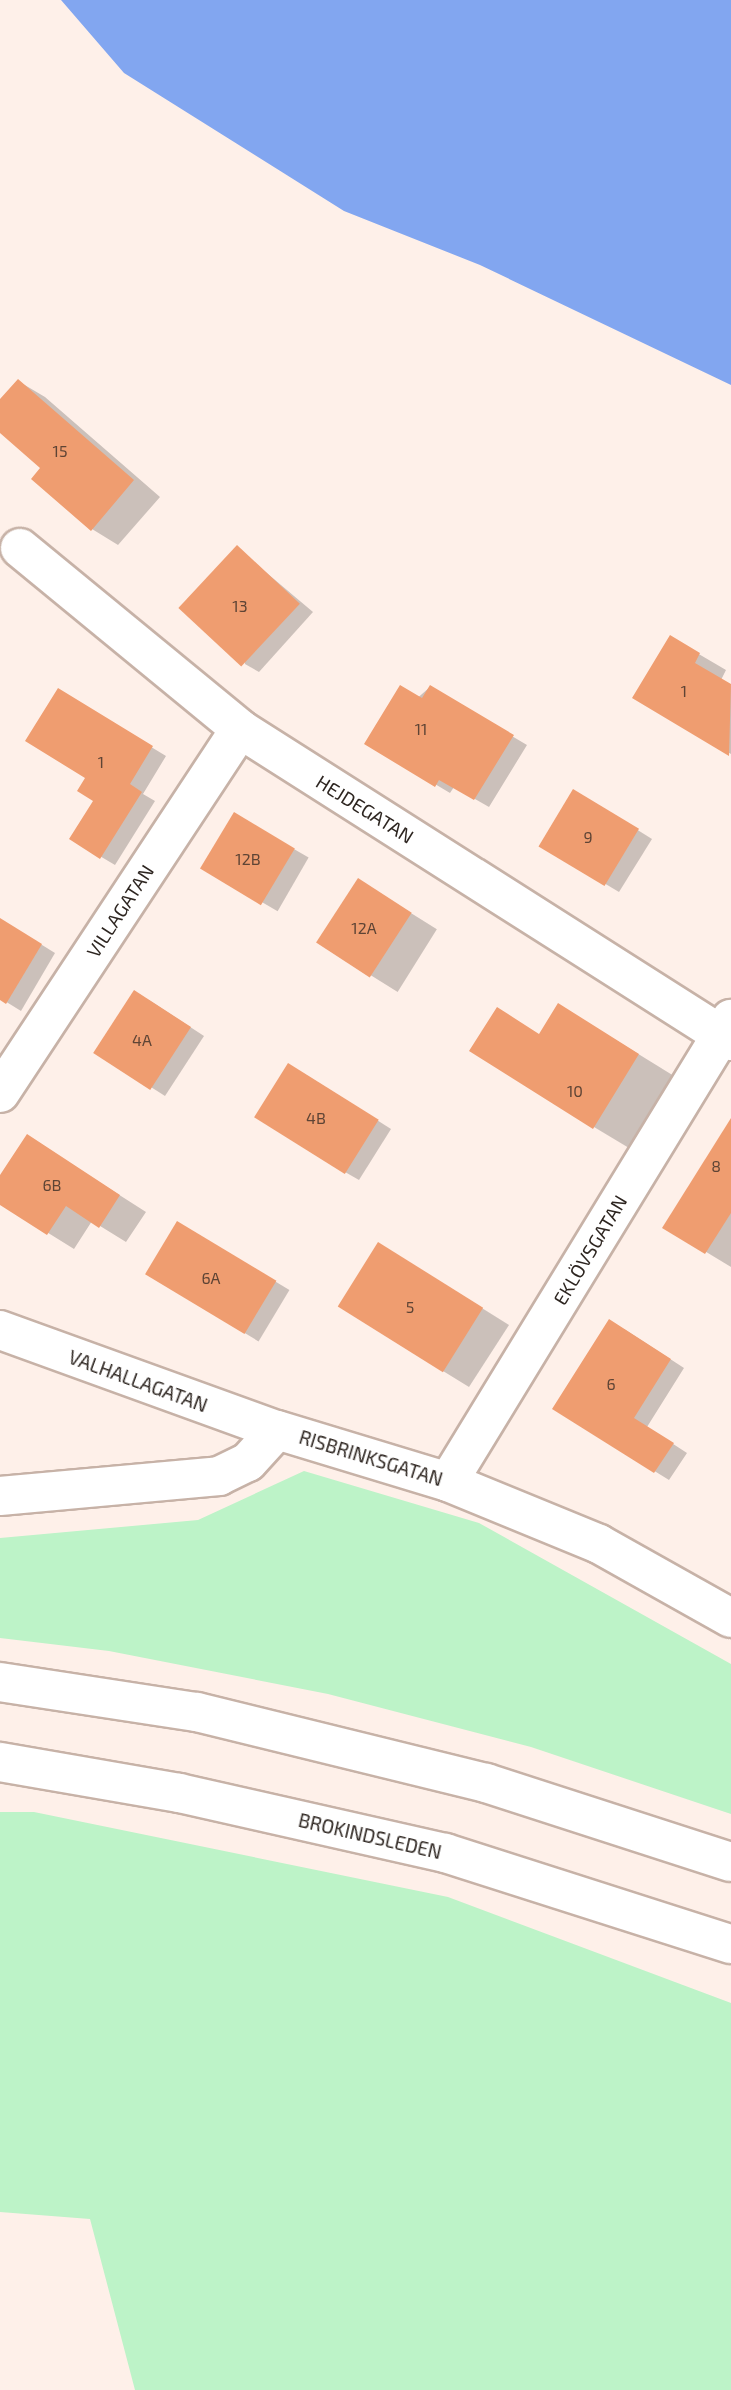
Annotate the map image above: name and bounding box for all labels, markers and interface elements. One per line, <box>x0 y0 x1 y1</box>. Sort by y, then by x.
house number: 15 <box>53 441 67 461</box>
house number: 13 <box>232 596 248 616</box>
house number: 1 <box>681 681 687 701</box>
house number: 11 <box>415 719 427 739</box>
house number: 1 <box>98 752 104 772</box>
street label: HEJDEGATAN <box>312 770 418 848</box>
house number: 9 <box>583 827 593 847</box>
house number: 12B <box>235 849 261 869</box>
street label: VILLAGATAN <box>82 861 158 961</box>
house number: 12A <box>351 918 377 938</box>
house number: 4A <box>132 1030 152 1050</box>
house number: 10 <box>567 1081 583 1101</box>
house number: 4B <box>306 1108 326 1128</box>
house number: 8 <box>711 1156 721 1176</box>
house number: 6B <box>42 1175 62 1195</box>
street label: EKLÖVSGATAN <box>548 1191 632 1309</box>
house number: 6A <box>201 1268 221 1288</box>
house number: 5 <box>406 1297 414 1317</box>
street label: VALHALLAGATAN <box>65 1345 211 1417</box>
house number: 6 <box>606 1374 616 1394</box>
street label: RISBRINKSGATAN <box>296 1425 446 1491</box>
street label: BROKINDSLEDEN <box>296 1808 444 1864</box>

